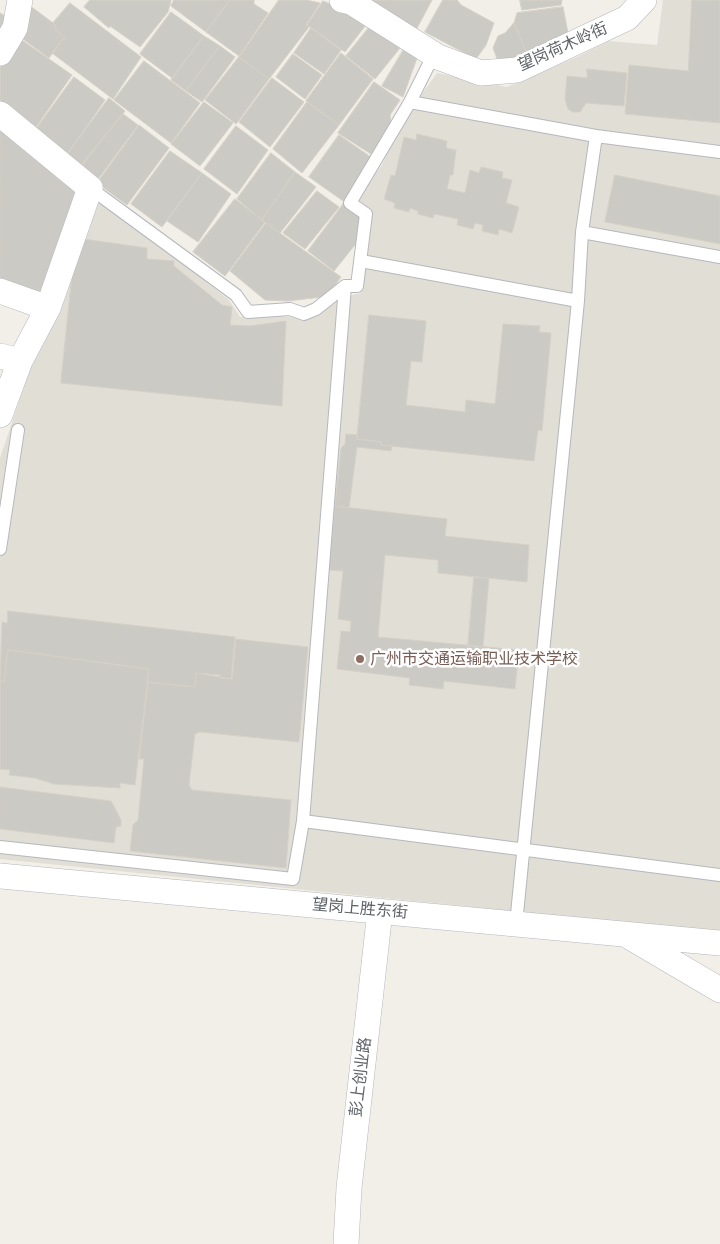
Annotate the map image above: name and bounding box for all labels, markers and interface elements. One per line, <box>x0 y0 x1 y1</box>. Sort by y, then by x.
street label: 望岗荷木岭街 <box>515 19 611 75</box>
place label: 广州市交通运输职业技术学校 <box>370 649 578 669</box>
marker: 广州市交通运输职业技术学校 <box>354 653 366 665</box>
street label: 望岗上胜东街 <box>311 895 409 923</box>
street label: 彭上创业路 <box>347 1036 375 1118</box>

